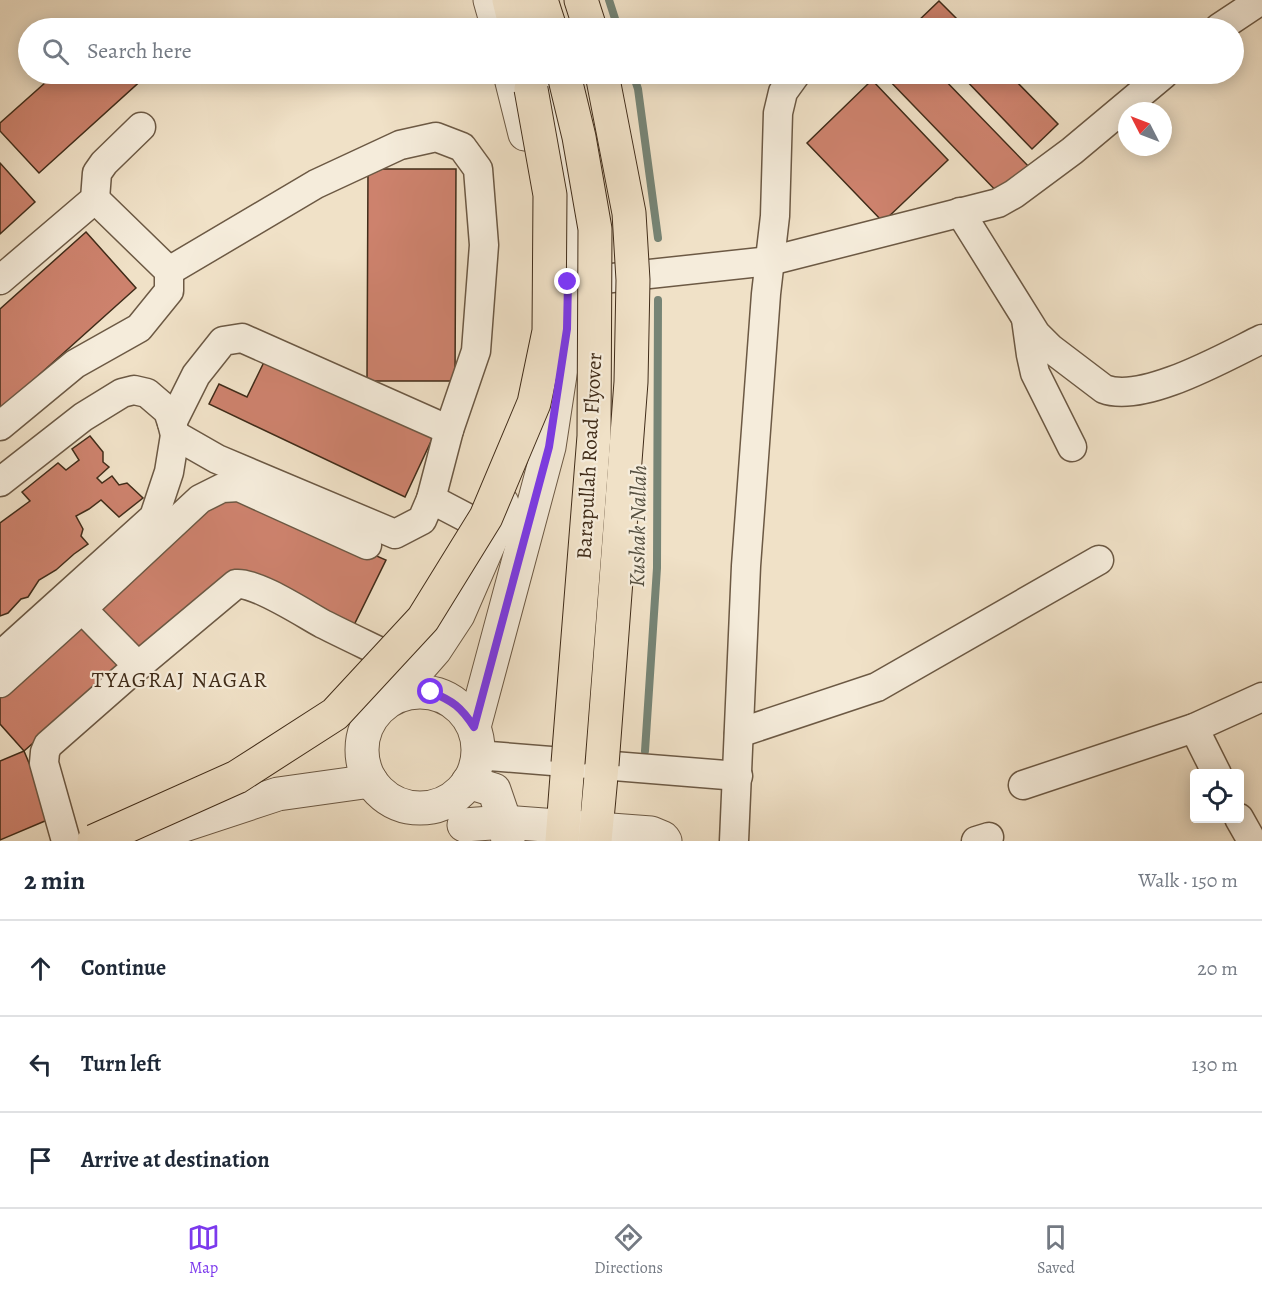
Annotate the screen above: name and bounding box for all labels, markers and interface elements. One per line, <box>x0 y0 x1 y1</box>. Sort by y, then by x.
search box <box>18 18 1244 84</box>
icon: search <box>39 35 72 68</box>
text: Search here <box>87 36 192 66</box>
north arrow <box>1118 102 1172 156</box>
route end <box>554 268 580 294</box>
street label: Barapullah Road Flyover <box>570 352 608 560</box>
water label: Kushak Nallah <box>622 465 654 587</box>
district label: TYAGRAJ NAGAR <box>92 665 268 695</box>
route start <box>417 678 443 704</box>
map controls <box>1190 769 1244 823</box>
button: locate <box>1190 769 1244 823</box>
text: 2 min <box>24 863 85 898</box>
text: Walk · 150 m <box>1138 867 1238 894</box>
icon: ahead <box>24 952 57 985</box>
text: Continue <box>81 953 166 983</box>
text: 20 m <box>1197 955 1238 982</box>
icon: left <box>24 1048 57 1081</box>
text: Turn left <box>81 1049 161 1079</box>
text: 130 m <box>1192 1051 1238 1078</box>
icon: arrive <box>24 1144 57 1177</box>
text: Arrive at destination <box>81 1145 270 1175</box>
tab: Map <box>187 1221 220 1279</box>
tab: Directions <box>594 1221 663 1279</box>
tab: Saved <box>1037 1221 1075 1279</box>

